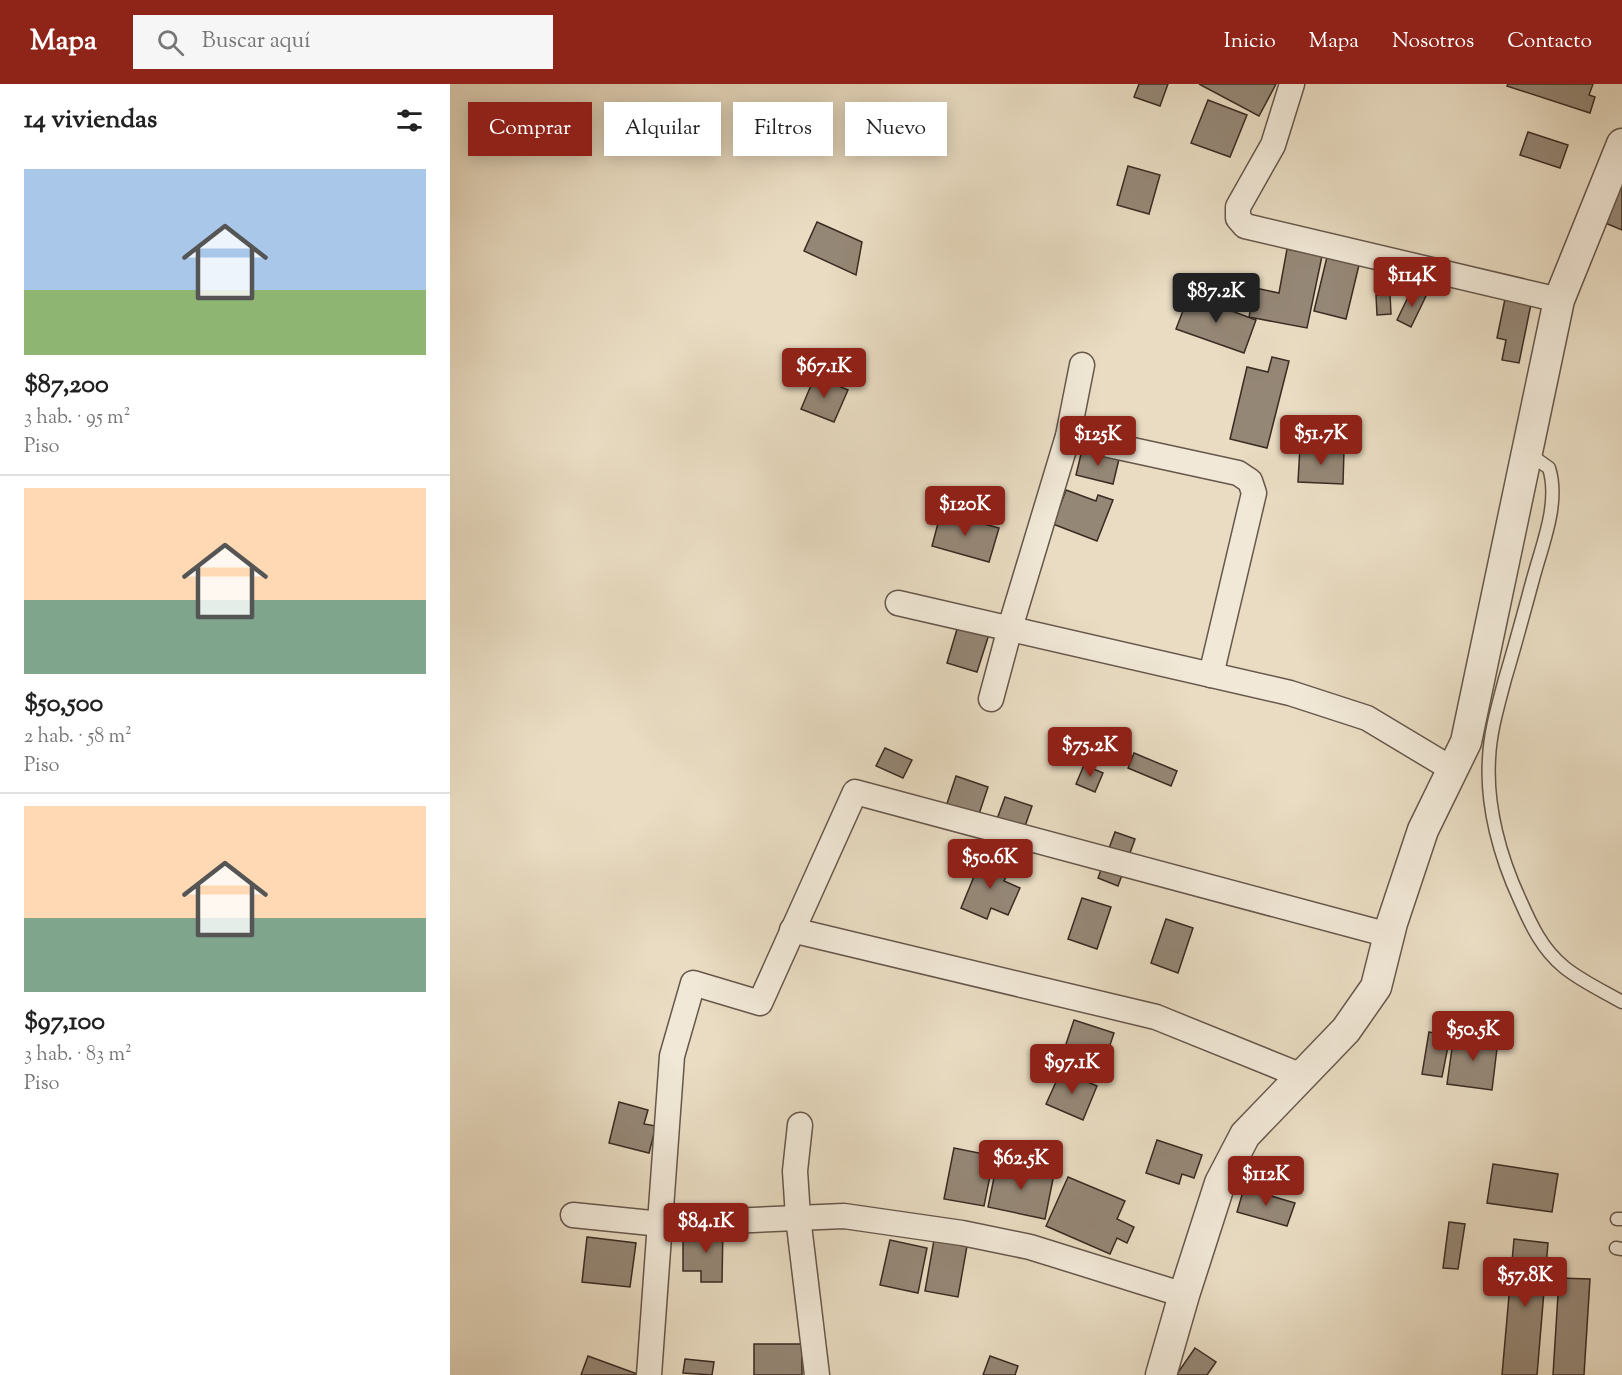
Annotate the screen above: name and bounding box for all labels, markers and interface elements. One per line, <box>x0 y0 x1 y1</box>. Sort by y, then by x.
search box <box>133 15 553 69</box>
text: Mapa <box>30 22 97 62</box>
icon: search <box>154 26 187 59</box>
text: Buscar aquí <box>202 26 311 58</box>
text: Inicio <box>1224 27 1276 57</box>
text: Mapa <box>1309 27 1359 57</box>
text: Nosotros <box>1392 27 1474 57</box>
text: Contacto <box>1507 27 1592 57</box>
text: 14 viviendas <box>24 102 157 139</box>
chip: Comprar <box>468 102 592 156</box>
chip: Alquilar <box>604 102 721 156</box>
chip: Filtros <box>733 102 833 156</box>
chip: Nuevo <box>845 102 947 156</box>
icon: filters <box>393 104 426 137</box>
icon: home <box>171 208 279 316</box>
pin: $114K <box>1370 257 1454 308</box>
text: $114K <box>1388 262 1436 291</box>
pin: $87.2K <box>1167 273 1265 324</box>
text: $87.2K <box>1187 278 1245 307</box>
pin: $67.1K <box>775 348 873 399</box>
text: $67.1K <box>796 353 852 382</box>
text: $87,200 <box>24 367 109 404</box>
text: 3 hab. · 95 m² <box>24 404 130 433</box>
pin: $51.7K <box>1272 415 1370 466</box>
pin: $125K <box>1056 416 1140 467</box>
text: $51.7K <box>1294 420 1348 449</box>
text: $125K <box>1074 421 1122 450</box>
text: Piso <box>24 433 59 462</box>
pin: $120K <box>923 486 1007 537</box>
text: $120K <box>939 491 991 520</box>
icon: home <box>171 527 279 635</box>
text: $50,500 <box>24 686 103 723</box>
text: 2 hab. · 58 m² <box>24 723 132 752</box>
pin: $75.2K <box>1041 727 1139 778</box>
text: $75.2K <box>1062 732 1118 761</box>
text: Piso <box>24 752 59 781</box>
pin: $50.6K <box>941 839 1039 890</box>
text: $50.6K <box>962 844 1018 873</box>
icon: home <box>171 845 279 953</box>
text: $97,100 <box>24 1004 105 1041</box>
pin: $50.5K <box>1424 1011 1522 1062</box>
text: $50.5K <box>1446 1016 1500 1045</box>
text: 3 hab. · 83 m² <box>24 1041 132 1070</box>
pin: $97.1K <box>1023 1044 1121 1095</box>
text: $97.1K <box>1044 1049 1100 1078</box>
text: Piso <box>24 1070 59 1099</box>
pin: $62.5K <box>972 1140 1070 1191</box>
text: $62.5K <box>993 1145 1049 1174</box>
pin: $112K <box>1224 1156 1308 1207</box>
text: $112K <box>1242 1161 1290 1190</box>
pin: $84.1K <box>657 1203 755 1254</box>
text: $84.1K <box>678 1208 734 1237</box>
pin: $57.8K <box>1476 1257 1574 1308</box>
text: $57.8K <box>1497 1262 1553 1291</box>

